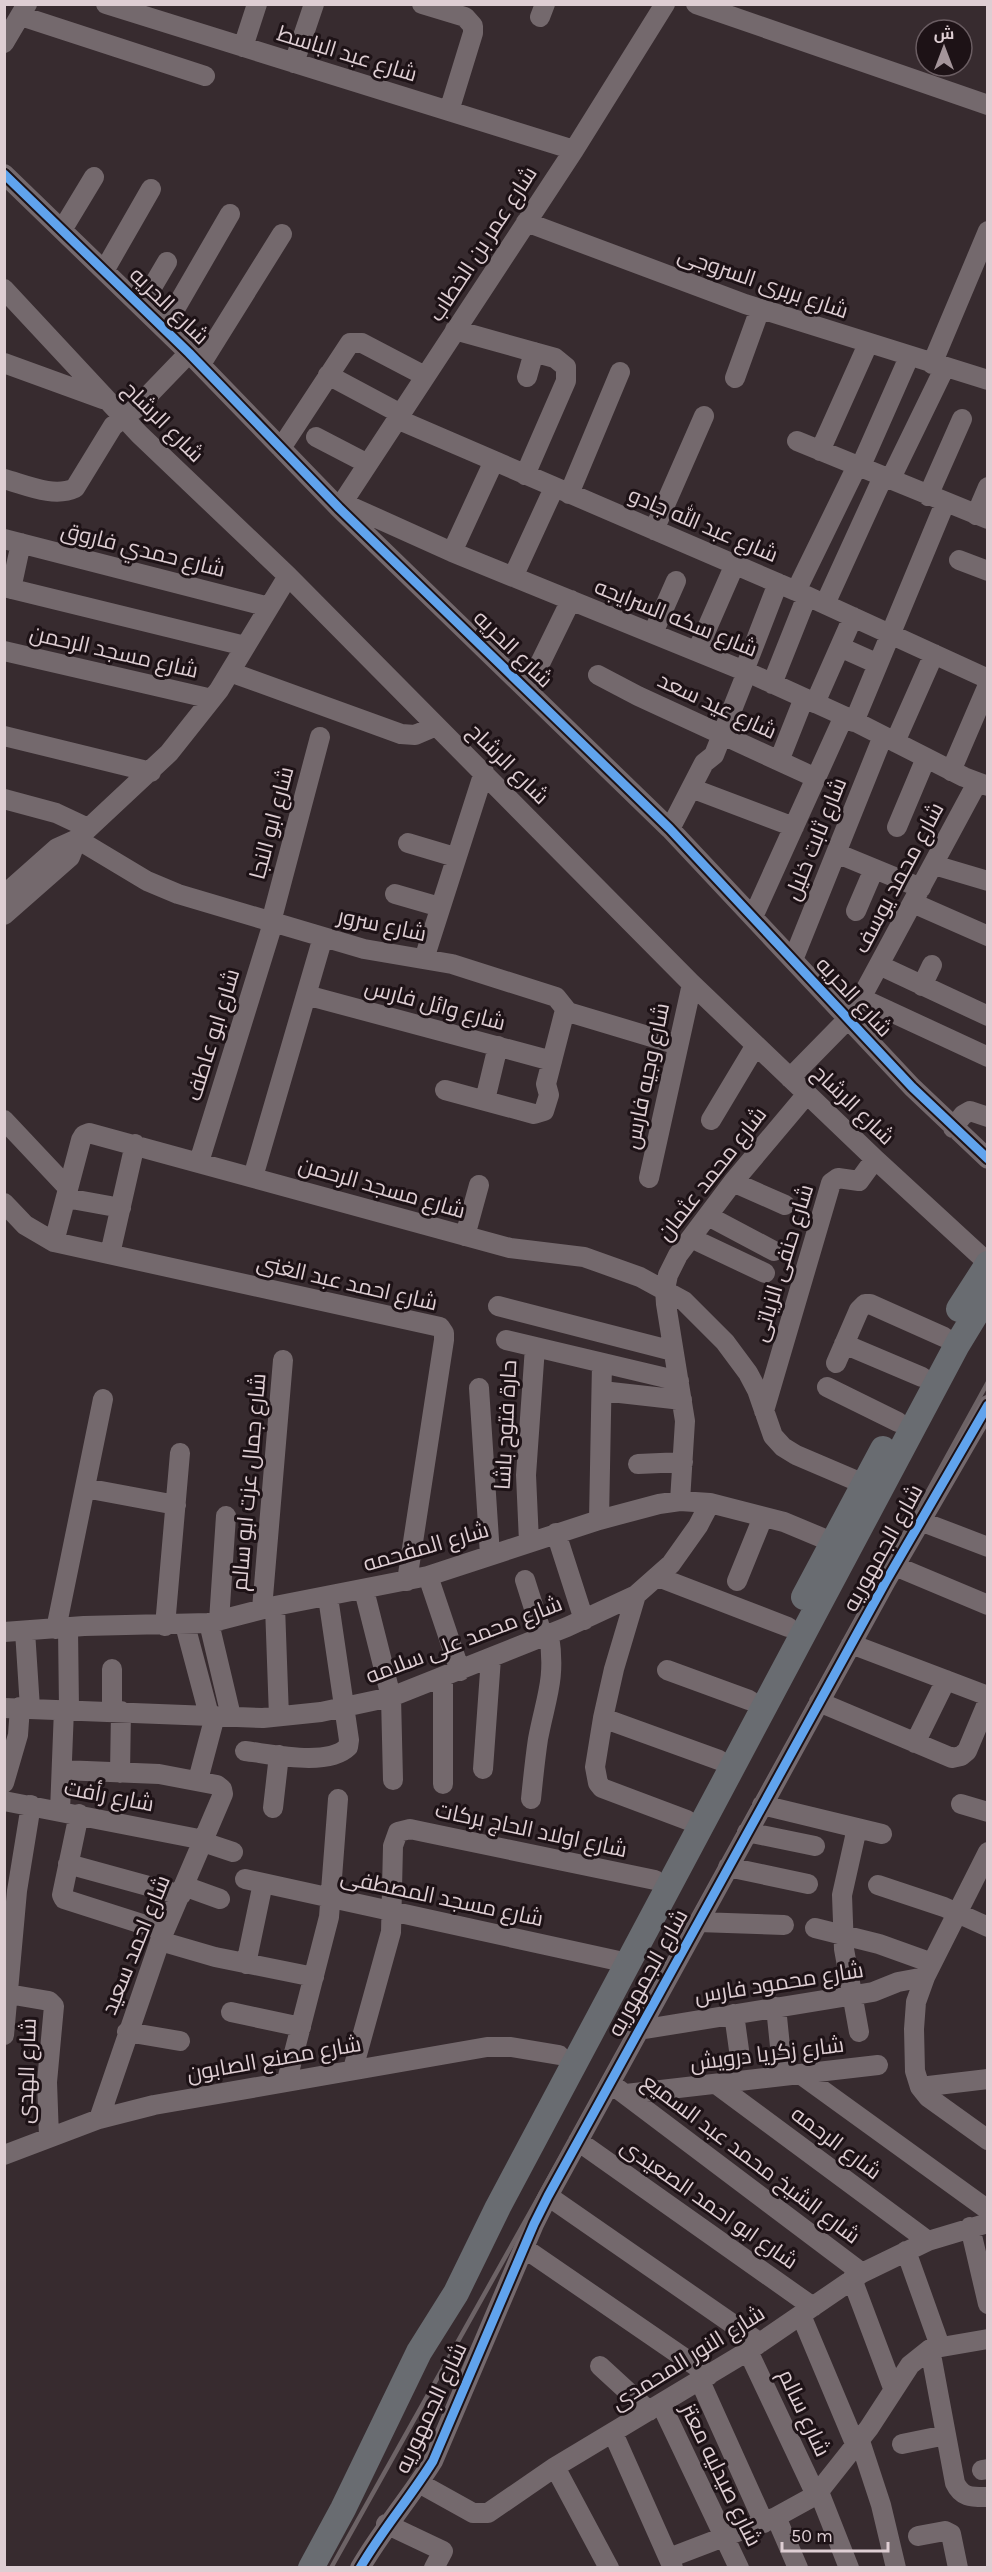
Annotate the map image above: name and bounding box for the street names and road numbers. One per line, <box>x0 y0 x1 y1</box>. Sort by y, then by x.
street label: شارع عبد الباسط <box>274 20 420 89</box>
street label: شارع عمر بن الخطاب <box>423 162 544 327</box>
street label: شارع بربرى السروجى <box>674 242 852 325</box>
street label: شارع الحريه <box>123 262 214 351</box>
street label: شارع الرشاح <box>116 376 209 469</box>
street label: شارع عبد الله جادو <box>624 480 782 569</box>
street label: شارع حمدي فاروق <box>58 517 228 586</box>
street label: شارع سكه السرايجه <box>590 573 761 663</box>
street label: شارع الحريه <box>467 605 558 694</box>
street label: شارع مسجد الرحمن <box>27 620 201 685</box>
street label: شارع عيد سعد <box>653 667 781 746</box>
street label: شارع الرشاح <box>461 718 554 811</box>
street label: شارع ابو النجا <box>244 764 301 883</box>
street label: شارع ثابت خليل <box>780 774 853 905</box>
street label: شارع محمد يوسف <box>848 798 951 958</box>
street label: شارع سرور <box>333 903 429 948</box>
street label: شارع الحريه <box>810 952 898 1043</box>
street label: شارع ابو عاطف <box>181 966 246 1104</box>
street label: شارع وائل فارس <box>362 974 508 1037</box>
street label: شارع وجيه فارس <box>619 1001 676 1152</box>
street label: شارع الرشاح <box>806 1060 899 1151</box>
street label: شارع محمد عثمان <box>652 1102 773 1247</box>
street label: شارع مسجد الرحمن <box>295 1152 468 1225</box>
street label: شارع حنفى الزياتى <box>747 1181 820 1345</box>
street label: شارع احمد عبد الغنى <box>254 1250 440 1317</box>
street label: حارة فتوح باشا <box>490 1359 523 1491</box>
street label: شارع جمال عزت ابو سالم <box>227 1372 273 1592</box>
street label: شارع الجمهوريه <box>837 1480 929 1617</box>
street label: شارع المفحمه <box>360 1517 492 1578</box>
street label: شارع محمد على سلامه <box>362 1591 566 1690</box>
street label: شارع رأفت <box>62 1774 156 1818</box>
street label: شارع اولاد الحاج بركات <box>432 1797 629 1864</box>
street label: شارع مسجد المصطفى <box>338 1864 546 1933</box>
street label: شارع احمد سعيد <box>96 1871 177 2019</box>
street label: شارع الجمهوريه <box>602 1905 694 2042</box>
street label: شارع محمود فارس <box>693 1957 866 2010</box>
street label: شارع الهدى <box>12 2018 43 2124</box>
street label: شارع مصنع الصابون <box>185 2031 363 2088</box>
street label: شارع زكريا درويش <box>688 2032 846 2077</box>
street label: شارع الشيخ محمد عبد السميع <box>636 2069 865 2250</box>
street label: شارع الرحمه <box>785 2101 886 2186</box>
street label: شارع ابو احمد الصعيدى <box>615 2133 803 2276</box>
street label: شارع النور المحمدى <box>606 2300 770 2417</box>
street label: شارع الجمهوريه <box>389 2338 474 2478</box>
street label: شارع سالم <box>771 2365 835 2462</box>
street label: شارع صيدليه معتز <box>673 2398 767 2551</box>

